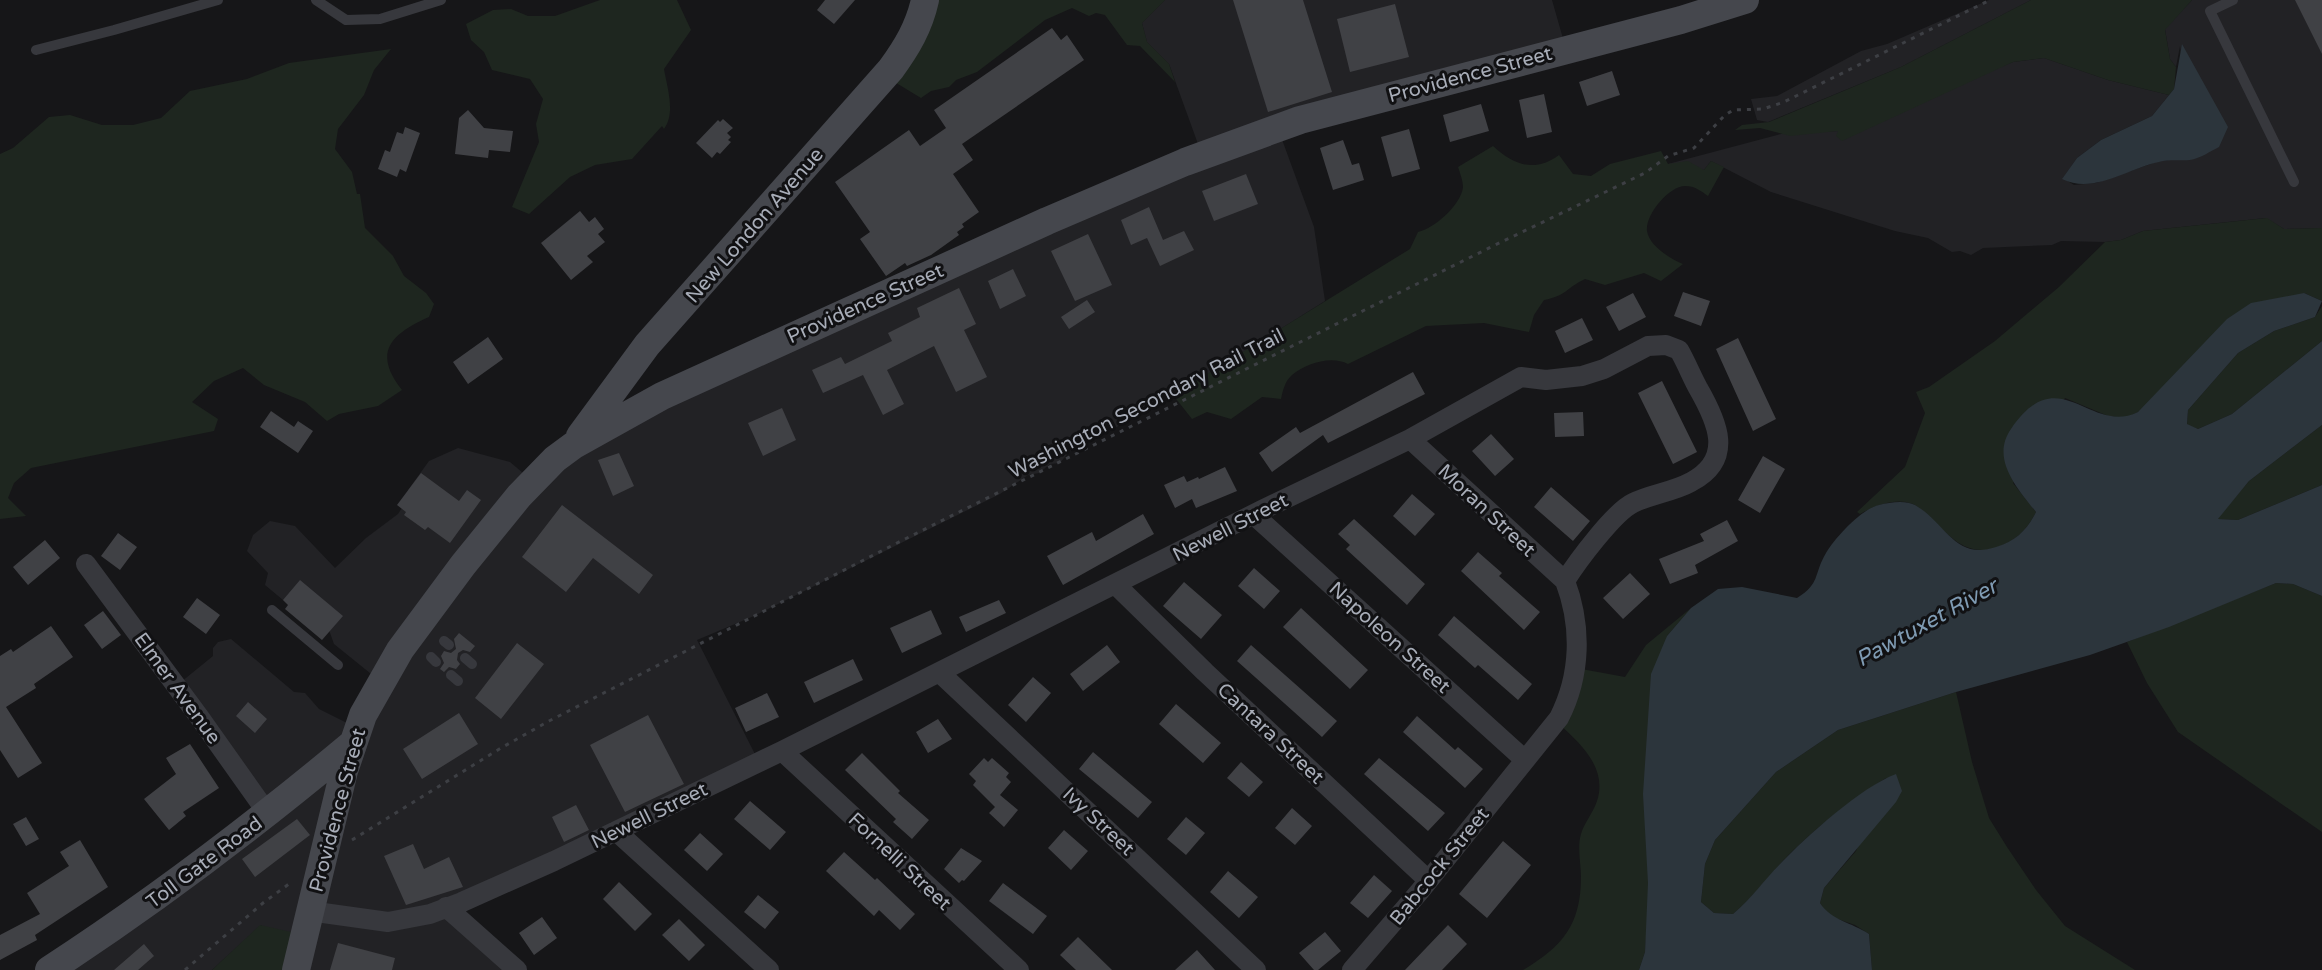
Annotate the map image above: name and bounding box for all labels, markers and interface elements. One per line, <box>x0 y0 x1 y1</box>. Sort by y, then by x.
street label: Providence Street <box>1386 41 1555 108</box>
street label: New London Avenue <box>681 143 829 308</box>
street label: Providence Street <box>784 259 948 349</box>
street label: Washington Secondary Rail Trail <box>1005 324 1288 484</box>
street label: Moran Street <box>1433 459 1540 562</box>
street label: Newell Street <box>1169 488 1293 567</box>
water label: Pawtuxet River <box>1851 572 2004 672</box>
street label: Napoleon Street <box>1324 577 1455 699</box>
street label: Elmer Avenue <box>129 628 226 749</box>
street label: Cantara Street <box>1212 678 1329 790</box>
street label: Providence Street <box>305 725 371 895</box>
street label: Newell Street <box>587 777 712 854</box>
street label: Ivy Street <box>1058 783 1139 861</box>
street label: Babcock Street <box>1385 803 1495 930</box>
street label: Fornelli Street <box>843 808 956 916</box>
street label: Toll Gate Road <box>142 811 267 914</box>

